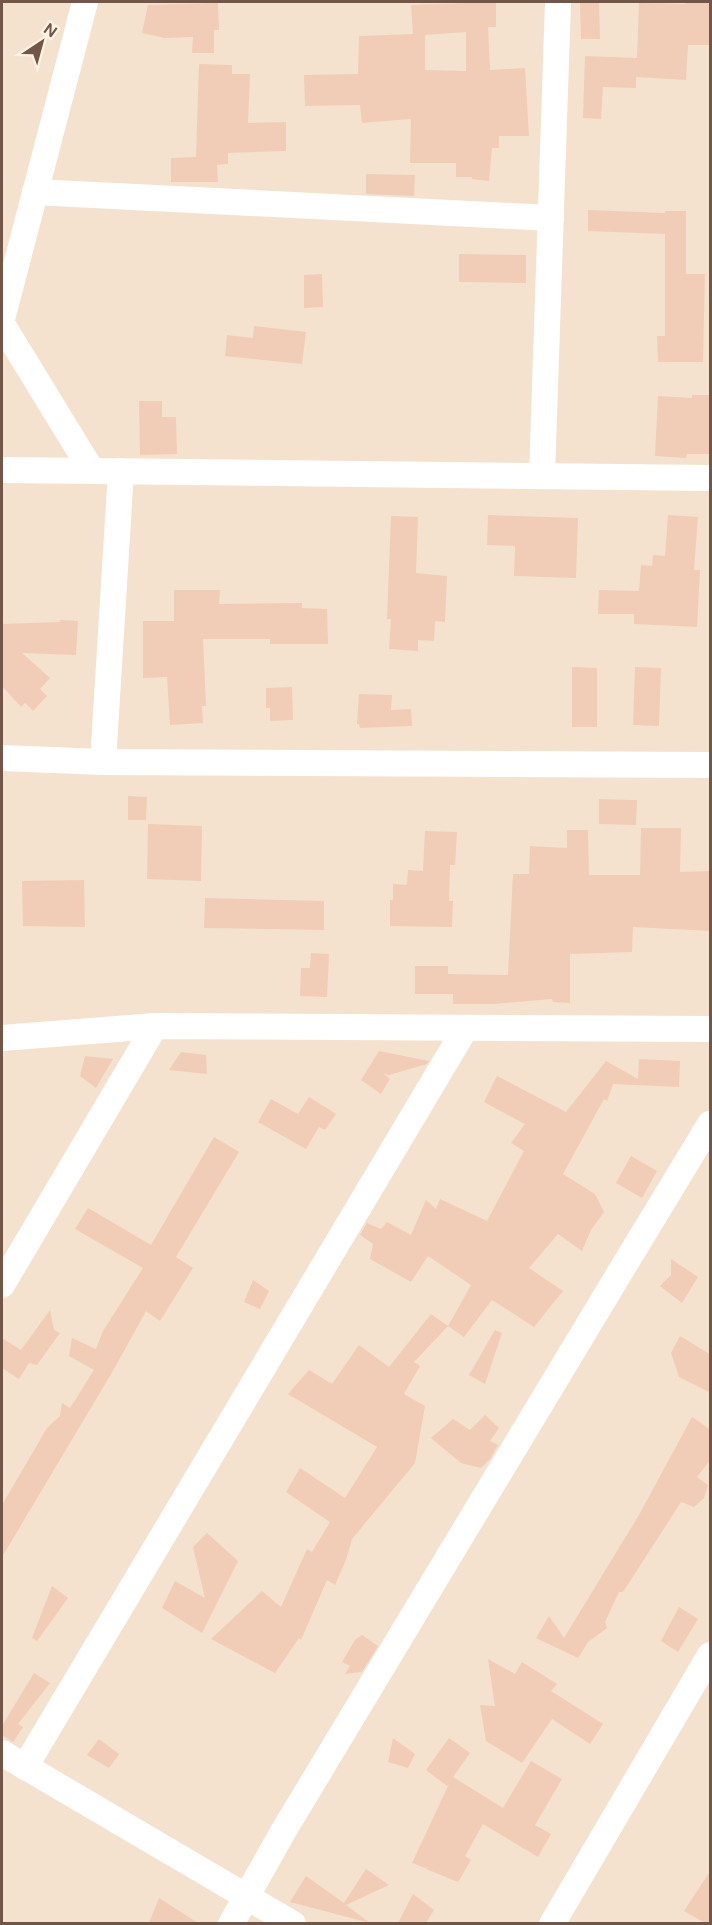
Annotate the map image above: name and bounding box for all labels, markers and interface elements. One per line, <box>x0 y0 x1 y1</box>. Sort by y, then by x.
north arrow <box>12 12 72 72</box>
text: N <box>40 18 61 42</box>

